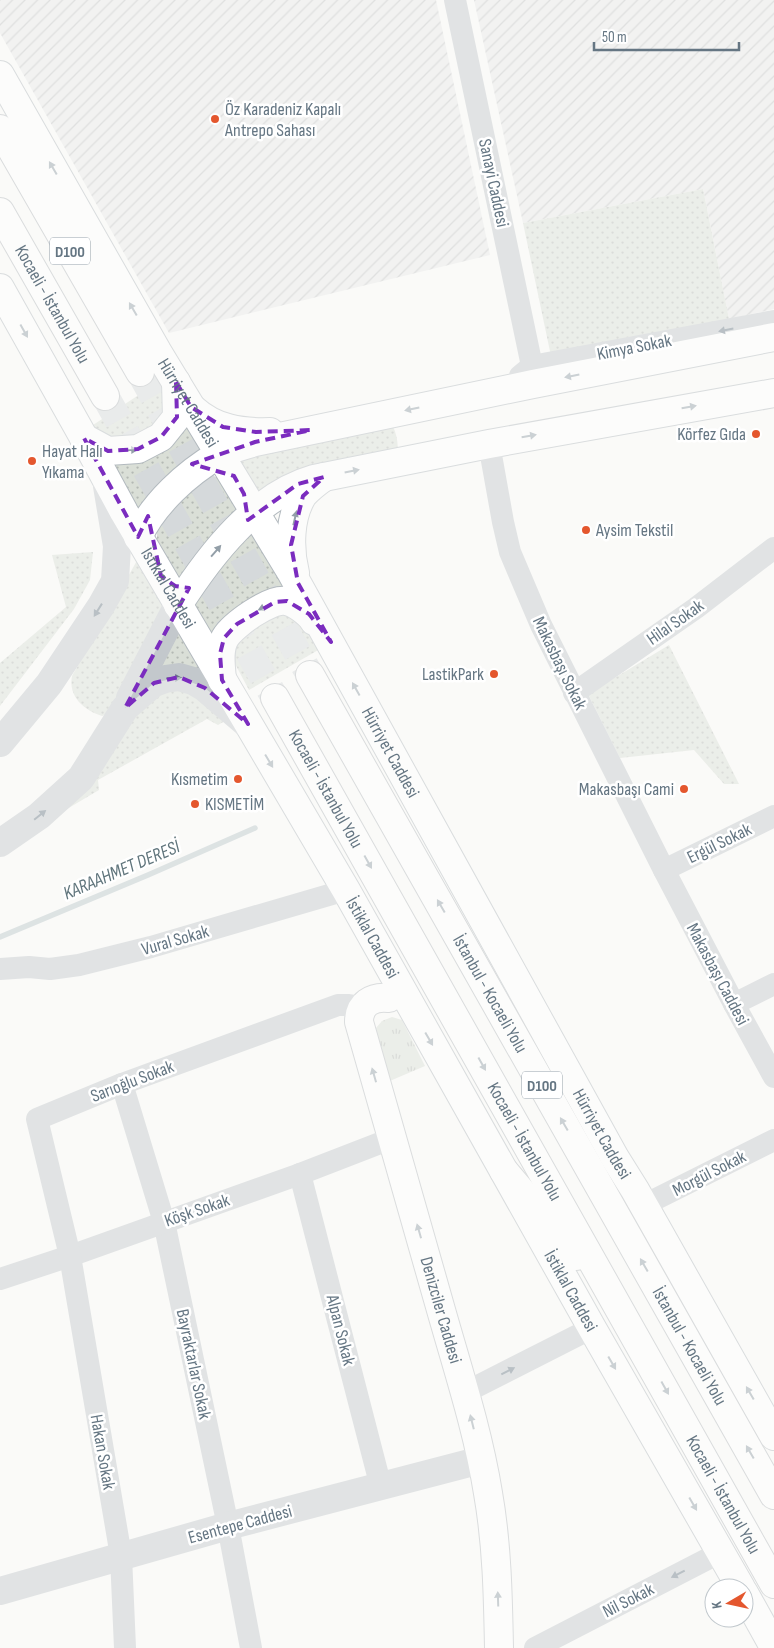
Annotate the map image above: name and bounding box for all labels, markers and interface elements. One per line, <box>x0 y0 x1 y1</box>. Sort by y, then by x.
scale bar <box>594 20 739 52</box>
text: 50 m <box>602 28 627 47</box>
place label: Öz Karadeniz Kapalı Antrepo Sahası <box>224 99 341 141</box>
marker: Öz Karadeniz Kapalı Antrepo Sahası <box>209 113 221 125</box>
street label: Sanayi Caddesi <box>474 137 513 229</box>
one-way arrow <box>49 161 57 175</box>
road number: D100 <box>50 238 90 264</box>
street label: Kocaeli - İstanbul Yolu <box>10 242 94 367</box>
one-way arrow <box>129 303 138 316</box>
one-way arrow <box>20 323 28 338</box>
one-way arrow <box>718 326 734 334</box>
street label: Kimya Sokak <box>595 330 673 365</box>
street label: Hürriyet Caddesi <box>153 355 223 451</box>
one-way arrow <box>563 373 579 381</box>
one-way arrow <box>681 403 697 411</box>
one-way arrow <box>404 405 420 413</box>
place label: Körfez Gıda <box>677 424 746 445</box>
marker: Körfez Gıda <box>750 428 762 440</box>
one-way arrow <box>521 432 537 440</box>
place label: Hayat Halı Yıkama <box>42 441 103 483</box>
one-way arrow <box>122 445 138 453</box>
marker: Hayat Halı Yıkama <box>26 455 38 467</box>
one-way arrow <box>345 467 360 475</box>
one-way arrow <box>291 510 299 525</box>
place label: Aysim Tekstil <box>595 520 673 541</box>
marker: Aysim Tekstil <box>580 524 592 536</box>
street label: İstiklal Caddesi <box>136 544 200 632</box>
one-way arrow <box>211 545 222 558</box>
street label: Hilal Sokak <box>643 595 708 650</box>
one-way arrow <box>93 603 103 617</box>
one-way arrow <box>258 603 272 611</box>
street label: Makasbaşı Sokak <box>528 613 591 713</box>
place label: LastikPark <box>422 664 484 685</box>
marker: LastikPark <box>488 668 500 680</box>
one-way arrow <box>166 674 182 682</box>
one-way arrow <box>352 682 361 695</box>
street label: Hürriyet Caddesi <box>357 704 424 801</box>
street label: Kocaeli - İstanbul Yolu <box>284 726 367 852</box>
one-way arrow <box>265 754 274 767</box>
place label: Kısmetim <box>171 769 228 790</box>
marker: Kısmetim <box>232 773 244 785</box>
place label: Makasbaşı Cami <box>579 779 674 800</box>
marker: Makasbaşı Cami <box>678 783 690 795</box>
place label: KISMETİM <box>205 794 264 815</box>
marker: KISMETİM <box>189 798 201 810</box>
one-way arrow <box>33 809 46 820</box>
street label: Ergül Sokak <box>684 819 755 868</box>
water label: KARAAHMET DERESİ <box>60 835 185 905</box>
one-way arrow <box>364 855 372 869</box>
street label: İstiklal Caddesi <box>341 894 403 982</box>
one-way arrow <box>436 899 445 913</box>
street label: Makasbaşı Caddesi <box>682 920 753 1029</box>
street label: Vural Sokak <box>139 921 211 960</box>
street label: İstanbul - Kocaeli Yolu <box>448 931 532 1057</box>
one-way arrow <box>424 1033 433 1046</box>
street label: Sarıoğlu Sokak <box>88 1056 177 1107</box>
one-way arrow <box>478 1058 487 1071</box>
one-way arrow <box>370 1068 378 1083</box>
road number: D100 <box>522 1072 562 1098</box>
street label: Kocaeli - İstanbul Yolu <box>483 1079 566 1205</box>
street label: Hürriyet Caddesi <box>568 1085 635 1183</box>
one-way arrow <box>560 1116 568 1131</box>
street label: Morgül Sokak <box>669 1146 750 1201</box>
street label: Köşk Sokak <box>162 1190 233 1231</box>
one-way arrow <box>414 1224 422 1239</box>
street label: İstiklal Caddesi <box>539 1247 602 1335</box>
street label: Denizciler Caddesi <box>416 1254 466 1366</box>
one-way arrow <box>640 1258 648 1272</box>
street label: İstanbul - Kocaeli Yolu <box>648 1284 731 1409</box>
street label: Alpan Sokak <box>321 1292 359 1368</box>
street label: Bayraktarlar Sokak <box>172 1307 215 1421</box>
one-way arrow <box>608 1357 617 1370</box>
one-way arrow <box>501 1367 515 1375</box>
one-way arrow <box>660 1382 669 1395</box>
one-way arrow <box>746 1386 754 1401</box>
street label: Hakan Sokak <box>86 1413 119 1492</box>
one-way arrow <box>467 1414 475 1429</box>
street label: Kocaeli - İstanbul Yolu <box>681 1432 765 1557</box>
one-way arrow <box>746 1445 754 1459</box>
one-way arrow <box>689 1498 698 1511</box>
street label: Esentepe Caddesi <box>186 1501 294 1548</box>
one-way arrow <box>671 1570 684 1579</box>
north arrow <box>704 1578 754 1628</box>
street label: Nil Sokak <box>599 1579 657 1622</box>
one-way arrow <box>493 1591 501 1607</box>
text: K <box>708 1600 726 1610</box>

